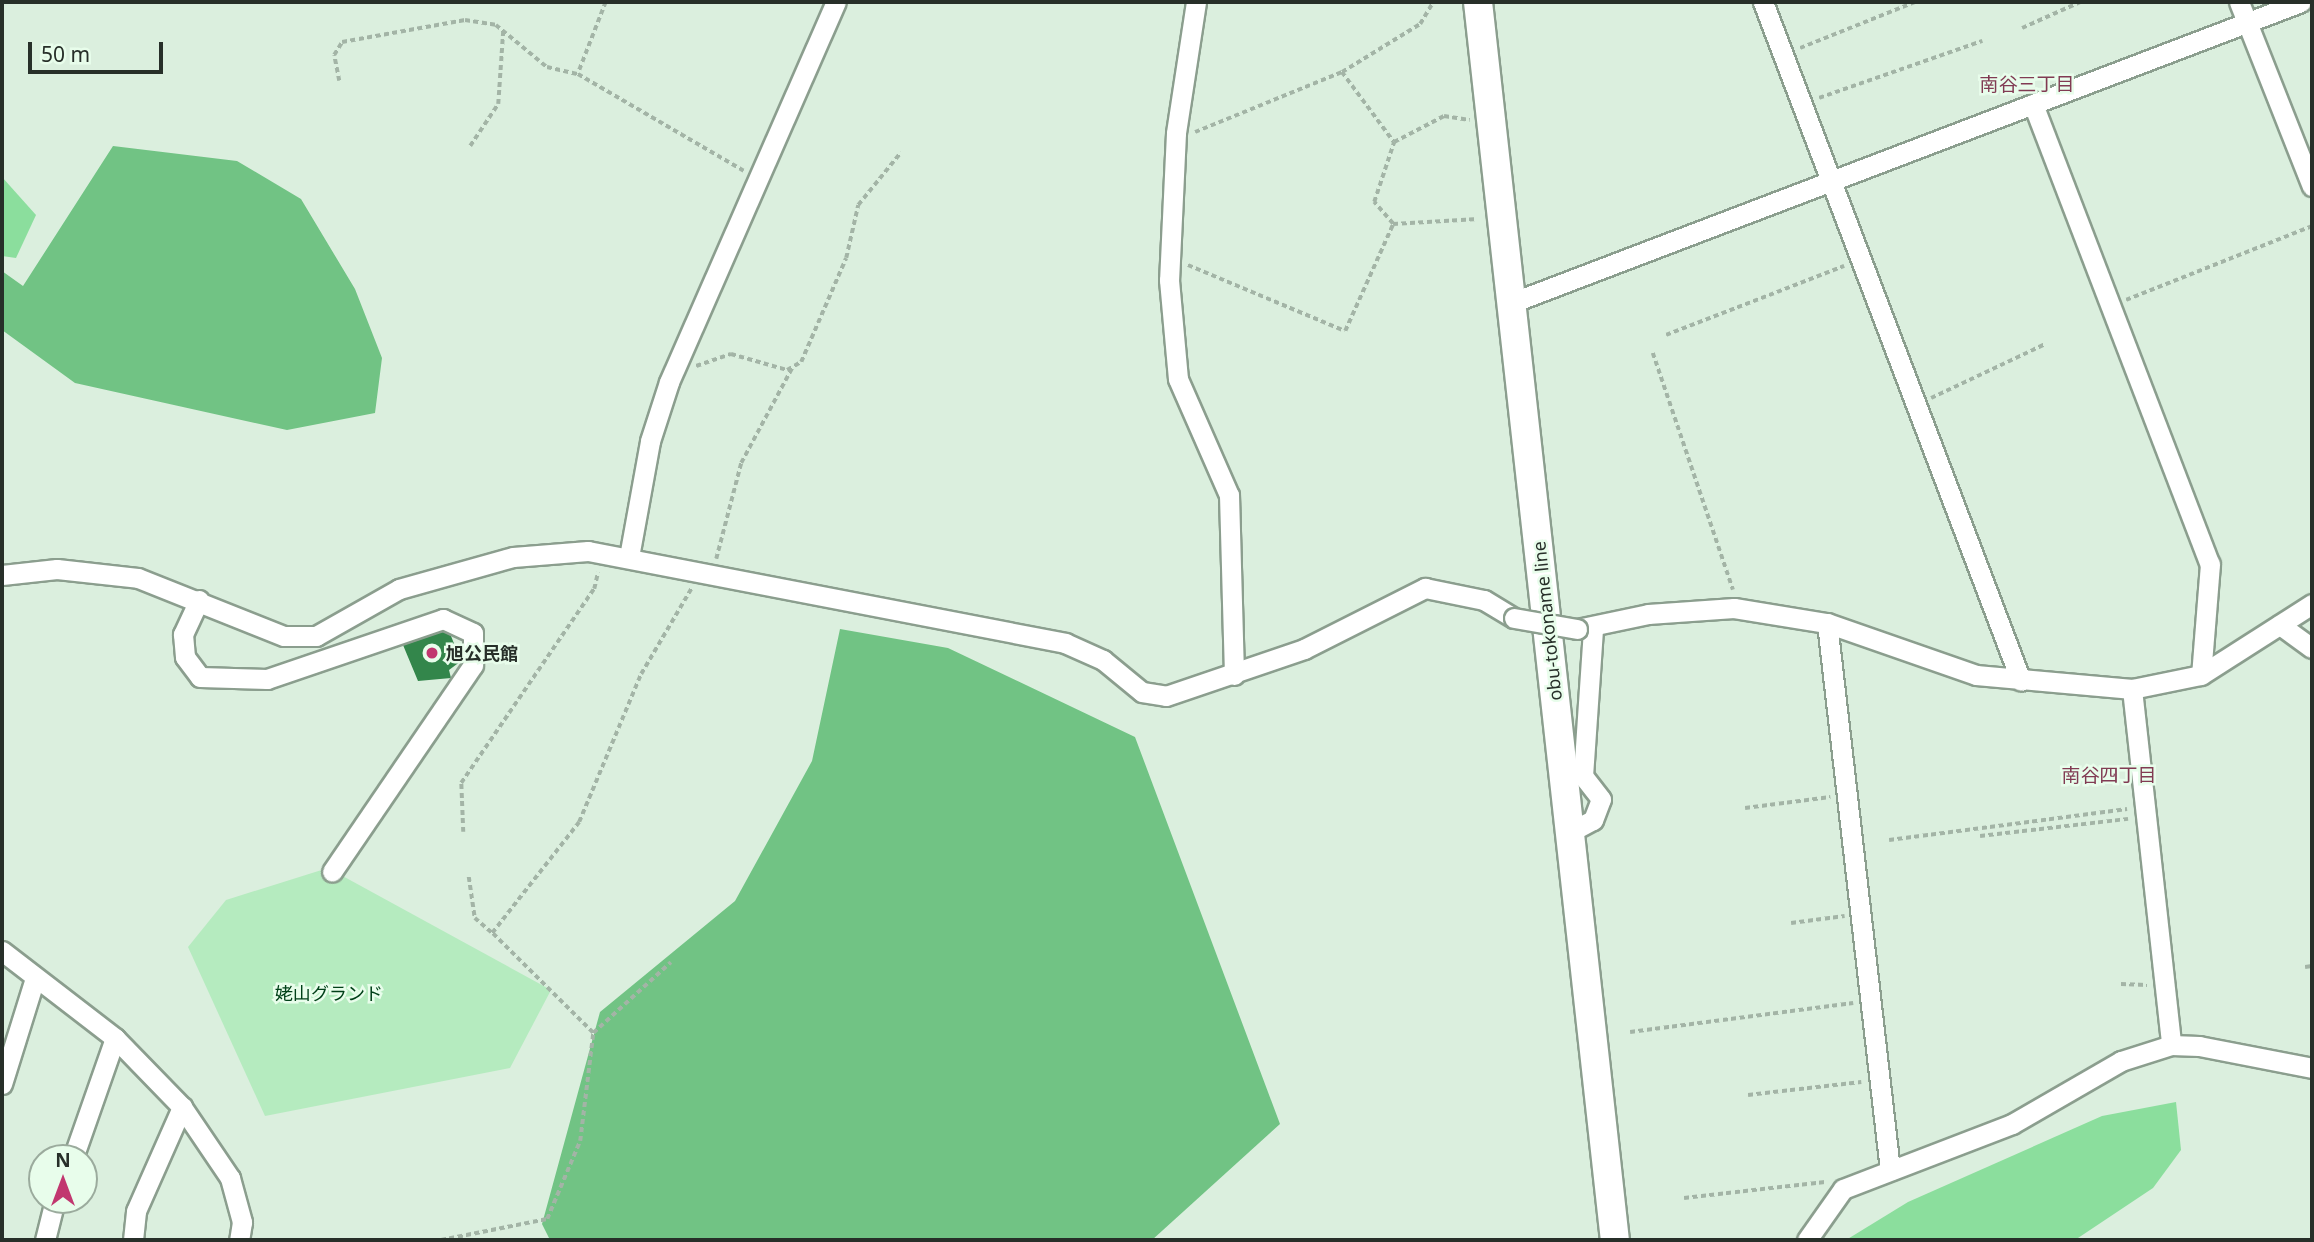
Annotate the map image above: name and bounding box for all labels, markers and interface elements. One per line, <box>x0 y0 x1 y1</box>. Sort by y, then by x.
scale bar <box>32 28 166 72</box>
text: 50 m <box>41 40 90 68</box>
district label: 南谷三丁目 <box>1980 74 2074 96</box>
street label: obu-tokoname line <box>1528 540 1566 702</box>
place label: 旭公民館 <box>446 642 518 664</box>
marker: 旭公民館 <box>424 645 440 661</box>
district label: 南谷四丁目 <box>2062 765 2156 787</box>
park label: 姥山グランド <box>275 982 383 1004</box>
north arrow <box>28 1144 98 1214</box>
text: N <box>55 1147 71 1173</box>

